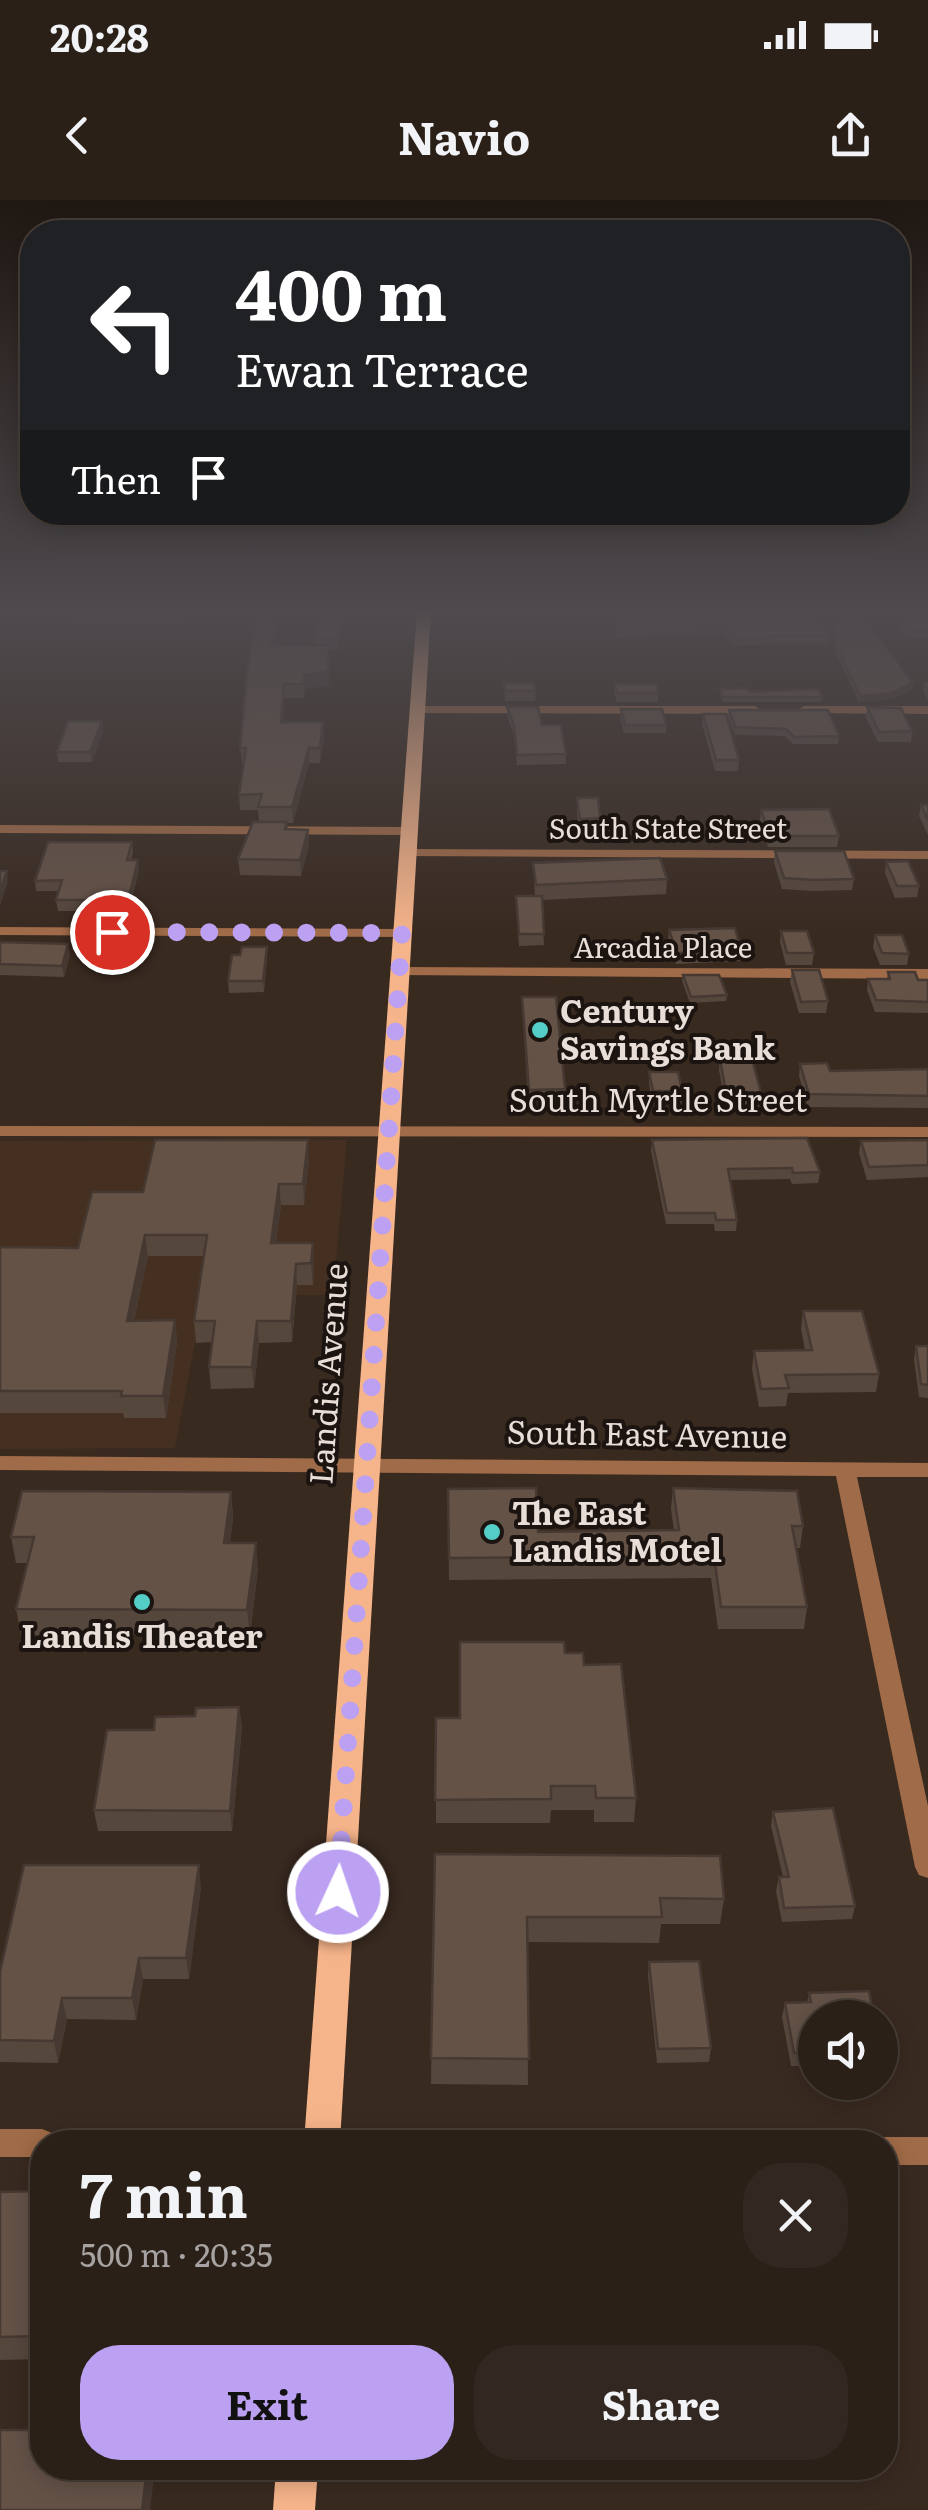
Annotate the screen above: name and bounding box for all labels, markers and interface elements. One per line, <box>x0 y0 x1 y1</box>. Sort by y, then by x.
text: 20:28 <box>50 7 149 64</box>
text: Navio <box>398 102 530 169</box>
icon: back <box>50 108 105 163</box>
icon: share <box>823 108 878 163</box>
text: 400 m <box>235 239 447 343</box>
icon: left <box>70 260 200 390</box>
text: Ewan Terrace <box>235 334 529 401</box>
text: Then <box>70 449 161 506</box>
icon: arrive <box>181 450 236 505</box>
street label: South State Street <box>549 806 788 848</box>
pin <box>70 890 155 975</box>
icon: arrive <box>85 905 140 960</box>
street label: Arcadia Place <box>574 925 752 967</box>
place label: Century Savings Bank <box>560 985 776 1070</box>
marker: Century Savings Bank <box>529 1019 551 1041</box>
street label: South Myrtle Street <box>509 1074 807 1122</box>
street label: Landis Avenue <box>294 1262 358 1486</box>
street label: South East Avenue <box>506 1406 788 1458</box>
place label: The East Landis Motel <box>512 1487 722 1572</box>
marker: The East Landis Motel <box>481 1521 503 1543</box>
marker: Landis Theater <box>131 1591 153 1613</box>
place label: Landis Theater <box>21 1610 263 1658</box>
position arrow <box>286 1840 390 1944</box>
map controls <box>798 2000 898 2100</box>
button: sound <box>798 2000 898 2100</box>
text: 7 min <box>80 2147 248 2236</box>
button: close <box>743 2163 848 2268</box>
text: 500 m · 20:35 <box>80 2229 273 2277</box>
button: Exit <box>80 2345 454 2460</box>
button: Share <box>474 2345 848 2460</box>

